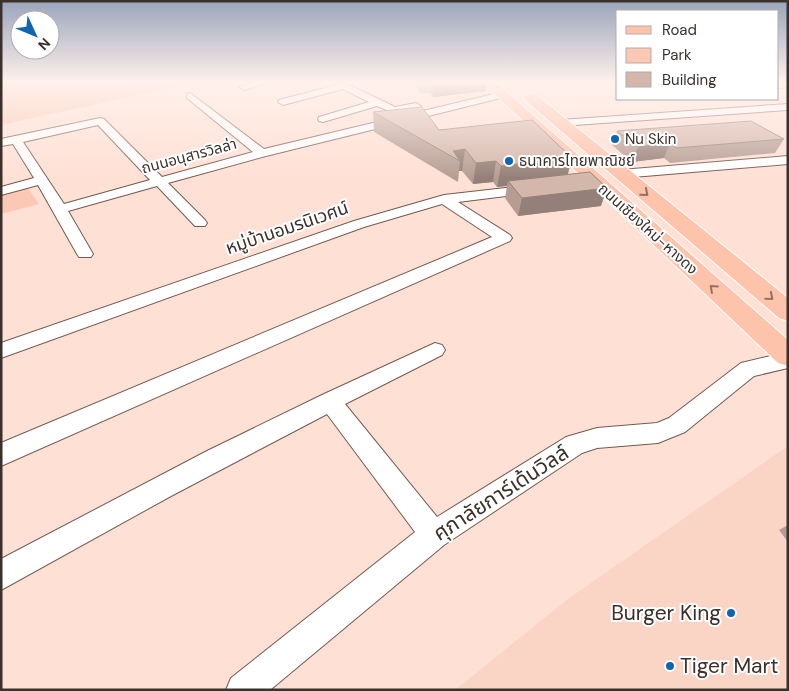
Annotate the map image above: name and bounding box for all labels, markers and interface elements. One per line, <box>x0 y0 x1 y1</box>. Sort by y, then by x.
north arrow <box>10 10 60 60</box>
legend <box>616 10 779 100</box>
text: Road <box>662 20 697 40</box>
text: N <box>34 34 54 54</box>
text: Park <box>662 45 692 65</box>
text: Building <box>662 70 717 90</box>
place label: Nu Skin <box>625 129 676 149</box>
marker: Nu Skin <box>609 133 621 145</box>
street label: ถนนอนุสารวิลล่า <box>139 134 239 178</box>
place label: ธนาคารไทยพาณิชย์ <box>519 151 635 171</box>
marker: ธนาคารไทยพาณิชย์ <box>503 155 515 167</box>
street label: ถนนเชียงใหม่-หางดง <box>594 179 702 279</box>
one-way arrow <box>639 188 648 196</box>
street label: หมู่บ้านอมรนิเวศน์ <box>222 196 352 260</box>
one-way arrow <box>709 285 718 294</box>
one-way arrow <box>764 292 773 300</box>
street label: ศุภาลัยการ์เด้นวิลล์ <box>428 439 574 547</box>
place label: Burger King <box>611 599 721 627</box>
marker: Burger King <box>725 607 737 619</box>
place label: Tiger Mart <box>680 652 779 680</box>
marker: Tiger Mart <box>664 660 676 672</box>

